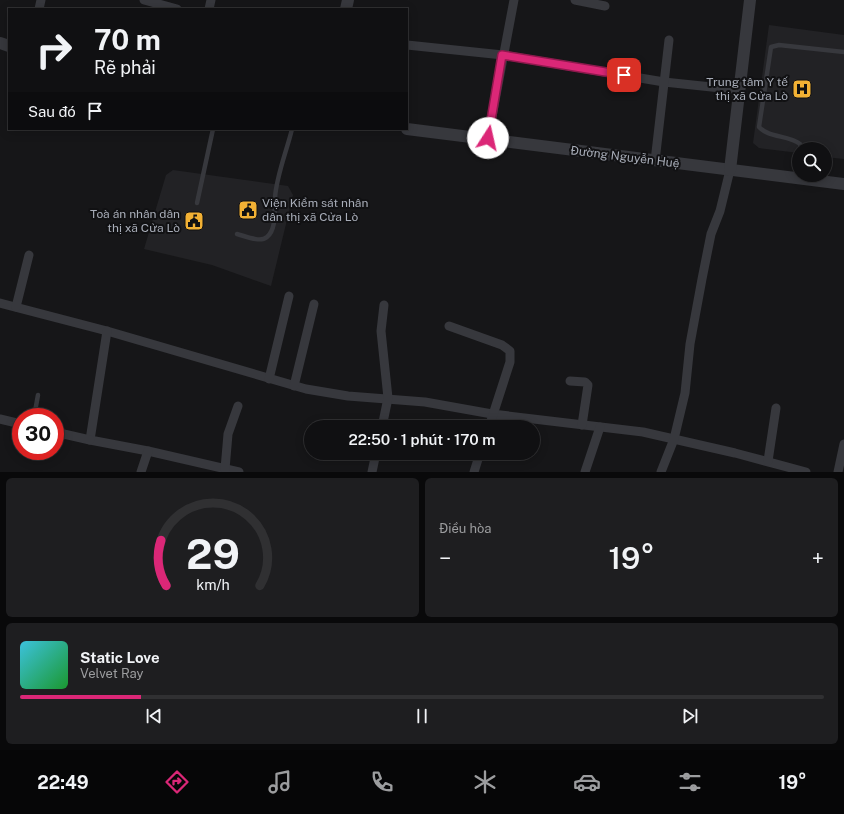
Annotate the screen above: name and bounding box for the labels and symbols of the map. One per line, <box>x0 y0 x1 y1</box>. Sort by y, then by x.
pin <box>607 58 641 92</box>
place label: Trung tâm Y tế thị xã Cửa Lò <box>706 75 788 103</box>
hospital icon: Trung tâm Y tế thị xã Cửa Lò <box>791 78 813 100</box>
position arrow <box>467 117 509 159</box>
street label: Đường Nguyễn Huệ <box>570 143 680 171</box>
place label: Viện Kiểm sát nhân dân thị xã Cửa Lò <box>262 196 368 224</box>
public building icon: Viện Kiểm sát nhân dân thị xã Cửa Lò <box>237 199 259 221</box>
place label: Toà án nhân dân thị xã Cửa Lò <box>90 207 180 235</box>
public building icon: Toà án nhân dân thị xã Cửa Lò <box>183 210 205 232</box>
speed limit sign: 30 <box>12 408 64 460</box>

